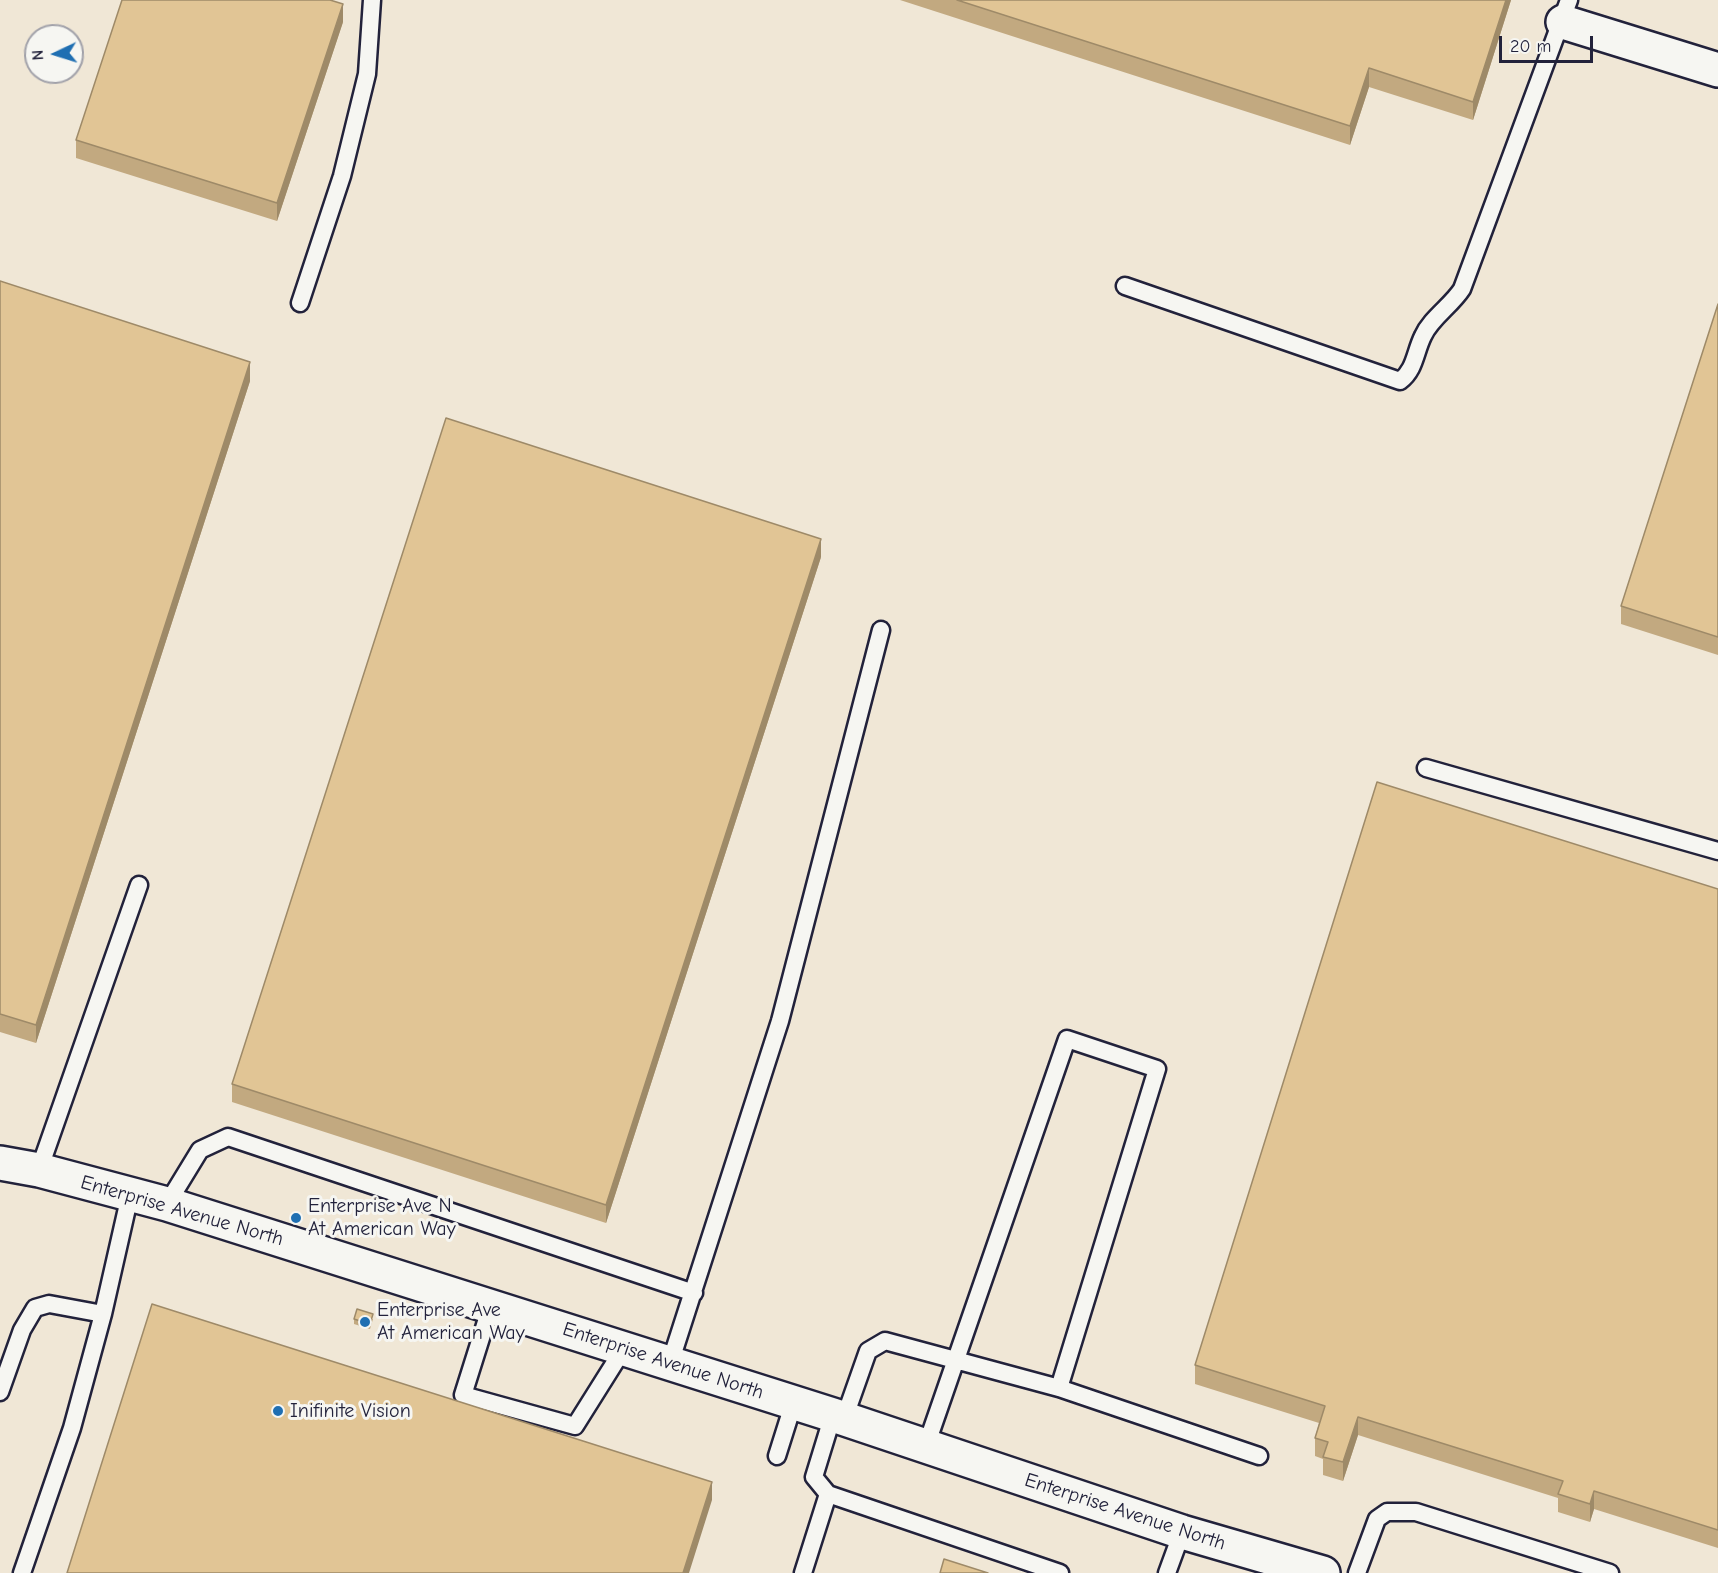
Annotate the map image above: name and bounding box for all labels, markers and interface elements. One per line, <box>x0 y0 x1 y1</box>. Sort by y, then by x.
north arrow <box>24 24 84 84</box>
scale bar <box>1502 24 1596 62</box>
text: 20 m <box>1510 36 1551 57</box>
text: N <box>29 49 47 61</box>
street label: Enterprise Avenue North <box>78 1171 286 1251</box>
place label: Enterprise Ave N At American Way <box>308 1194 456 1241</box>
marker: Enterprise Ave N At American Way <box>289 1211 303 1225</box>
place label: Enterprise Ave At American Way <box>377 1298 525 1345</box>
marker: Enterprise Ave At American Way <box>358 1315 372 1329</box>
street label: Enterprise Avenue North <box>559 1317 767 1405</box>
place label: Inifinite Vision <box>290 1399 411 1423</box>
marker: Inifinite Vision <box>271 1404 285 1418</box>
street label: Enterprise Avenue North <box>1021 1468 1229 1556</box>

